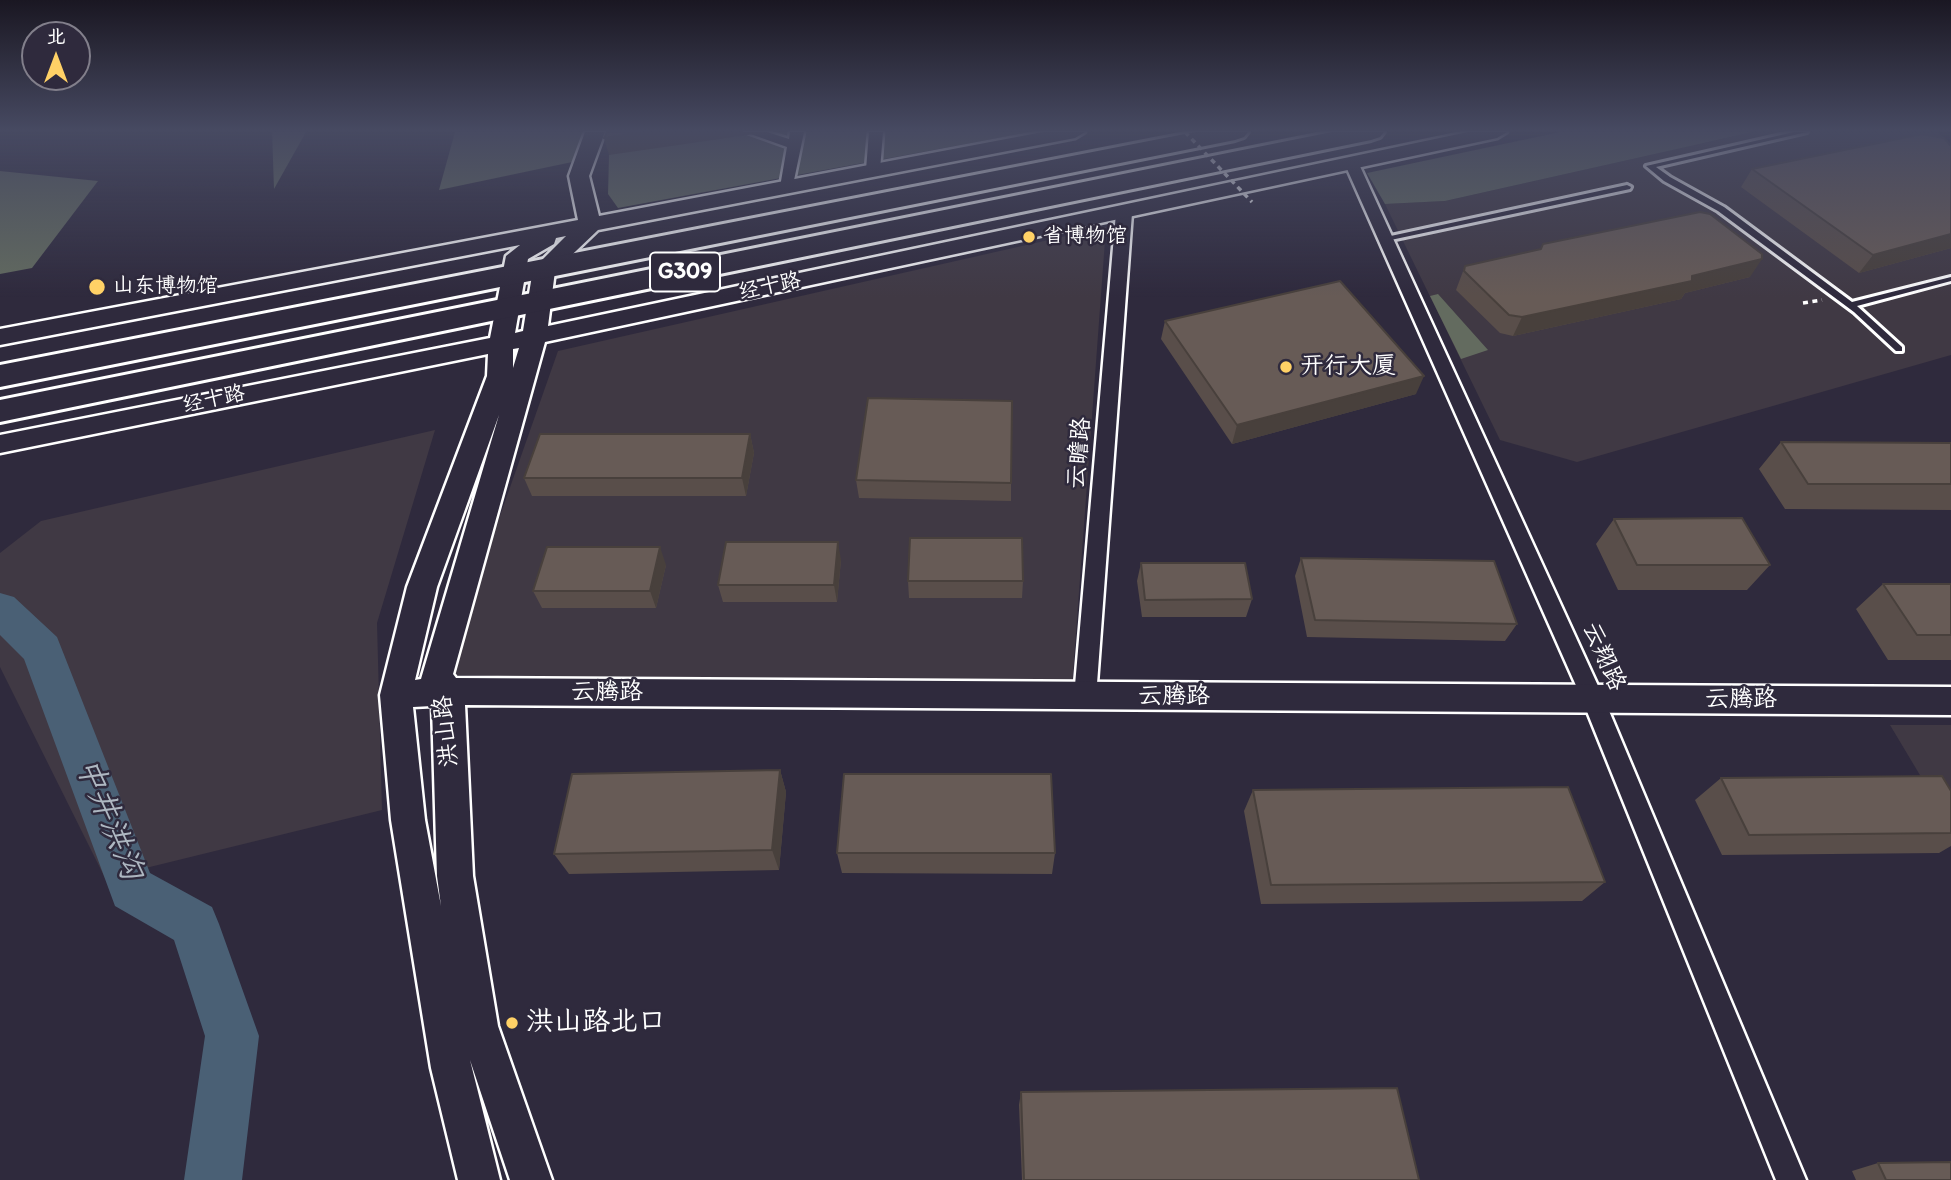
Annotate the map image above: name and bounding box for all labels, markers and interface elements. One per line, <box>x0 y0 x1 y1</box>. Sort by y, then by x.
north arrow <box>21 21 91 91</box>
text: 北 <box>46 25 66 48</box>
place label: 省博物馆 <box>1043 224 1127 250</box>
marker: 省博物馆 <box>1021 229 1037 245</box>
road number: G309 <box>650 252 720 292</box>
street label: 经十路 <box>737 268 803 306</box>
place label: 山东博物馆 <box>113 274 218 300</box>
marker: 山东博物馆 <box>87 277 107 297</box>
place label: 开行大厦 <box>1300 353 1396 381</box>
marker: 开行大厦 <box>1278 359 1294 375</box>
street label: 经十路 <box>181 381 247 419</box>
street label: 云瞻路 <box>1063 416 1097 490</box>
street label: 云翔路 <box>1575 618 1631 696</box>
street label: 云腾路 <box>571 679 643 707</box>
street label: 云腾路 <box>1138 683 1210 711</box>
street label: 云腾路 <box>1705 686 1777 714</box>
street label: 洪山路 <box>429 694 465 768</box>
water label: 中井洪沟 <box>66 752 150 886</box>
place label: 洪山路北口 <box>526 1006 666 1040</box>
marker: 洪山路北口 <box>504 1015 520 1031</box>

